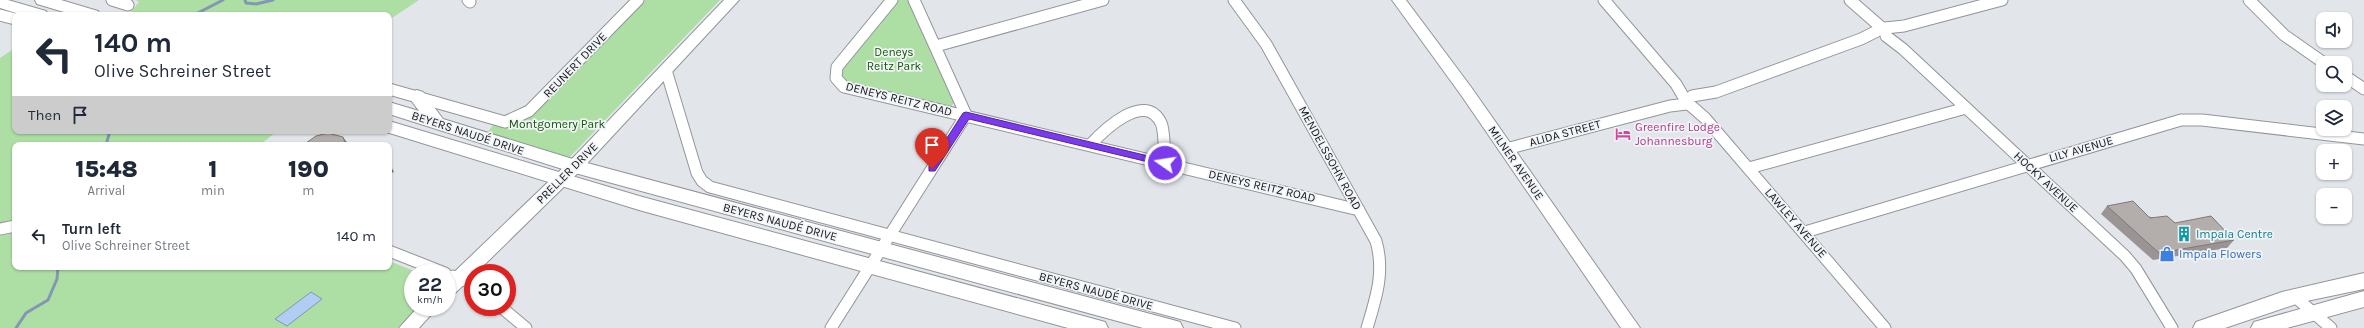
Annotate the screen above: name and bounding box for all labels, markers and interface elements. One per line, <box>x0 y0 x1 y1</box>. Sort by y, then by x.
map controls <box>2316 12 2352 224</box>
button: sound <box>2316 12 2352 48</box>
text: 140 m <box>94 26 172 59</box>
icon: left <box>28 28 80 80</box>
street label: REUNERT DRIVE <box>540 29 610 101</box>
park label: Deneys Reitz Park <box>867 45 921 73</box>
button: search <box>2316 56 2352 92</box>
text: Olive Schreiner Street <box>94 60 271 82</box>
street label: DENEYS REITZ ROAD <box>844 79 954 119</box>
button: layers <box>2316 100 2352 136</box>
icon: arrive <box>69 104 91 126</box>
street label: MENDELSSOHN ROAD <box>1296 104 1364 212</box>
text: Then <box>28 106 61 124</box>
street label: BEYERS NAUDÉ DRIVE <box>410 107 526 158</box>
park label: Montgomery Park <box>509 117 605 131</box>
street label: ALIDA STREET <box>1528 117 1602 149</box>
place label: Greenfire Lodge Johannesburg <box>1635 120 1720 148</box>
street label: MILNER AVENUE <box>1485 123 1547 203</box>
hotel icon: Greenfire Lodge Johannesburg <box>1614 125 1632 143</box>
pin <box>915 128 949 169</box>
street label: LILY AVENUE <box>2047 133 2115 165</box>
icon: arrive <box>921 134 943 156</box>
street label: PRELLER DRIVE <box>533 139 601 207</box>
position arrow <box>1144 142 1186 184</box>
button: + <box>2316 144 2352 180</box>
street label: HOCKY AVENUE <box>2011 149 2081 215</box>
text: 15:48 <box>75 155 138 183</box>
text: 1 <box>208 155 218 183</box>
text: 190 <box>288 155 329 183</box>
street label: DENEYS REITZ ROAD <box>1207 167 1317 205</box>
text: Arrival <box>87 183 126 198</box>
text: min <box>201 183 225 198</box>
text: m <box>302 183 314 198</box>
street label: LAWLEY AVENUE <box>1762 185 1830 261</box>
button: − <box>2316 188 2352 224</box>
street label: BEYERS NAUDÉ DRIVE <box>721 199 839 244</box>
text: Turn left <box>62 220 121 238</box>
icon: left <box>28 225 50 247</box>
building icon: Impala Centre <box>2175 225 2193 243</box>
text: 140 m <box>336 227 376 245</box>
place label: Impala Centre <box>2196 227 2273 241</box>
text: Olive Schreiner Street <box>62 238 190 253</box>
shop icon: Impala Flowers <box>2158 245 2176 263</box>
place label: Impala Flowers <box>2179 247 2262 261</box>
speed limit sign: 30 <box>464 264 516 316</box>
street label: BEYERS NAUDÉ DRIVE <box>1037 268 1155 313</box>
text: 22 <box>418 273 442 296</box>
text: km/h <box>417 294 443 306</box>

